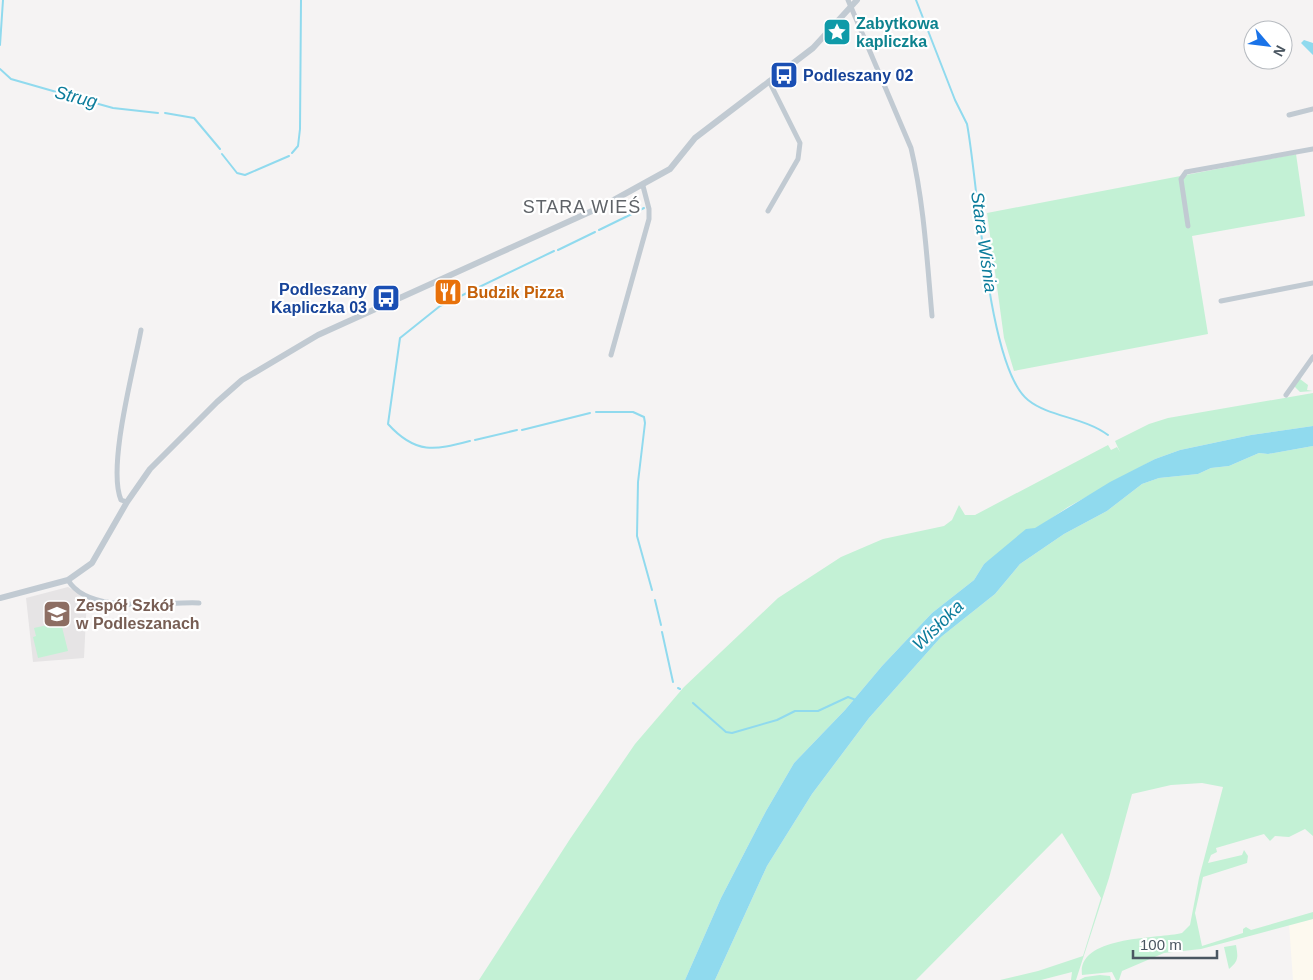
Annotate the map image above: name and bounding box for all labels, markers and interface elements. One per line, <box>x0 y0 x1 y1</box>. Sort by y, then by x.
place label: Zabytkowa kapliczka <box>856 15 939 50</box>
place icon: Zabytkowa kapliczka <box>822 17 852 47</box>
north arrow <box>1243 20 1293 70</box>
text: N <box>1270 43 1289 59</box>
bus stop icon: Podleszany 02 <box>769 60 799 90</box>
place label: Podleszany 02 <box>803 67 913 84</box>
water label: Strug <box>53 82 99 112</box>
water label: Stara Wiśnia <box>967 190 1001 294</box>
district label: STARA WIEŚ <box>523 196 641 217</box>
restaurant icon: Budzik Pizza <box>433 277 463 307</box>
place label: Podleszany Kapliczka 03 <box>271 281 367 316</box>
bus stop icon: Podleszany Kapliczka 03 <box>371 283 401 313</box>
place label: Budzik Pizza <box>467 284 564 301</box>
water label: Wisłoka <box>908 596 968 654</box>
place label: Zespół Szkół w Podleszanach <box>75 597 200 632</box>
school or university icon: Zespół Szkół w Podleszanach <box>42 599 72 629</box>
scale bar <box>1133 928 1217 960</box>
text: 100 m <box>1140 936 1182 953</box>

